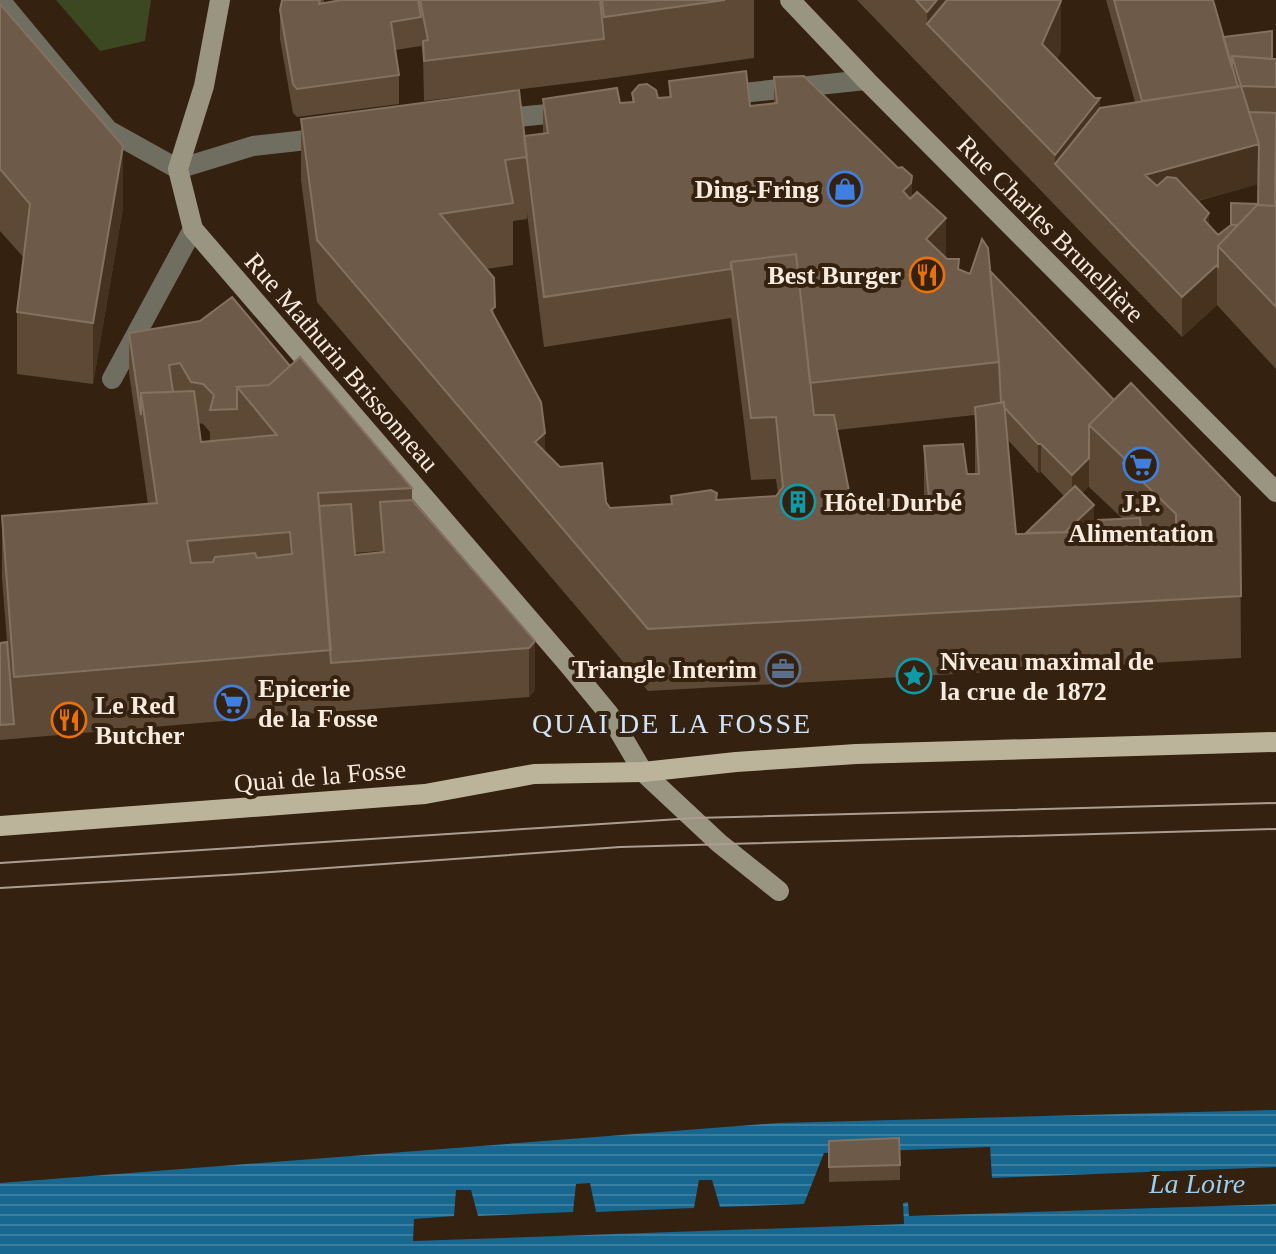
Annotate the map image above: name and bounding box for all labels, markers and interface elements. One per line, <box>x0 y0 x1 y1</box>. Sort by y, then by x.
street label: Rue Charles Brunellière <box>952 130 1150 328</box>
shop icon: Ding-Fring <box>826 170 864 208</box>
place label: Ding-Fring <box>695 175 819 204</box>
street label: Rue Mathurin Brissonneau <box>239 247 444 478</box>
restaurant icon: Best Burger <box>908 256 946 294</box>
place label: Best Burger <box>767 261 901 290</box>
supermarket icon: J.P. Alimentation <box>1122 446 1160 484</box>
building icon: Hôtel Durbé <box>779 483 817 521</box>
place label: Hôtel Durbé <box>824 488 962 517</box>
place label: J.P. Alimentation <box>1068 489 1214 548</box>
place label: Niveau maximal de la crue de 1872 <box>940 647 1154 706</box>
office icon: Triangle Interim <box>764 650 802 688</box>
place label: Triangle Interim <box>572 655 757 684</box>
place icon: Niveau maximal de la crue de 1872 <box>895 657 933 695</box>
place label: Epicerie de la Fosse <box>258 674 378 733</box>
supermarket icon: Epicerie de la Fosse <box>213 684 251 722</box>
place label: Le Red Butcher <box>95 691 185 750</box>
restaurant icon: Le Red Butcher <box>50 701 88 739</box>
district label: QUAI DE LA FOSSE <box>532 708 812 739</box>
street label: Quai de la Fosse <box>233 755 407 798</box>
water label: La Loire <box>1148 1168 1245 1199</box>

